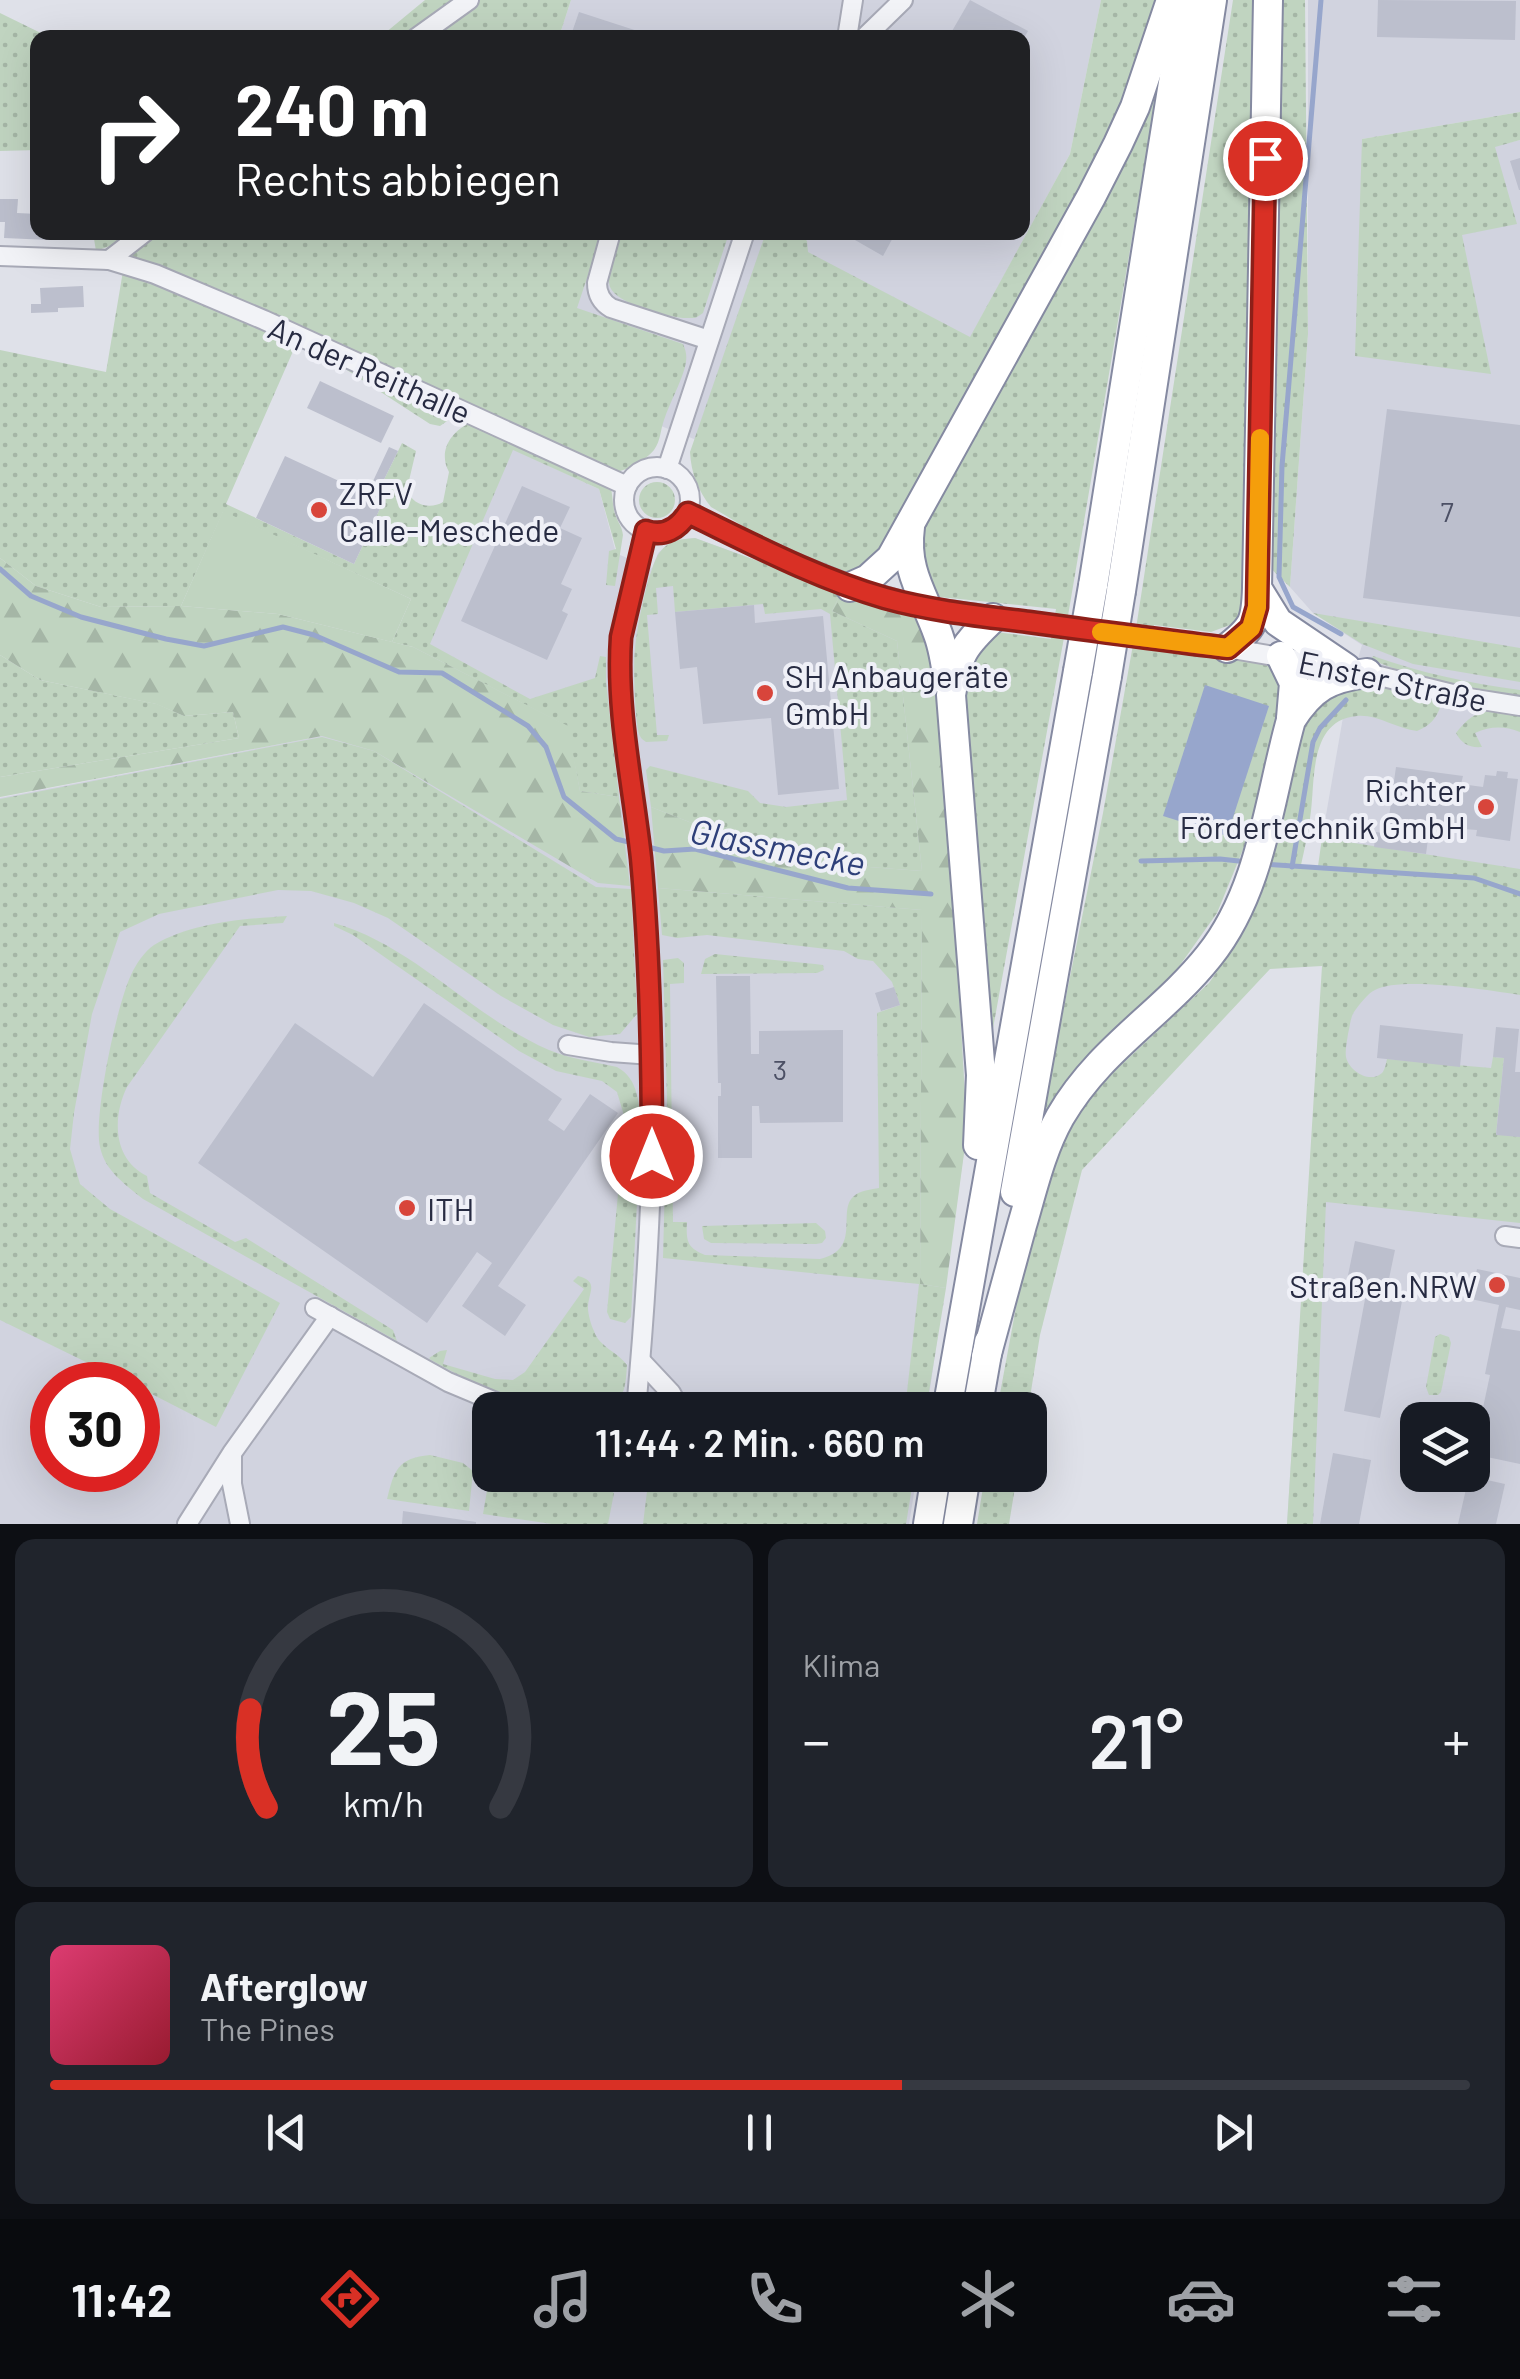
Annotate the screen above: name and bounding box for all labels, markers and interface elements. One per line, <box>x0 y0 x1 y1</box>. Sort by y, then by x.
text: 240 m <box>235 66 429 150</box>
icon: right <box>70 70 200 200</box>
pin <box>1223 116 1308 201</box>
icon: arrive <box>1238 131 1293 186</box>
text: Rechts abbiegen <box>235 151 561 205</box>
street label: An der Reithalle <box>263 307 477 431</box>
place label: ZRFV Calle-Meschede <box>339 473 559 548</box>
house number: 7 <box>1440 494 1454 528</box>
marker: ZRFV Calle-Meschede <box>308 499 330 521</box>
street label: Enster Straße <box>1295 642 1491 718</box>
place label: SH Anbaugeräte GmbH <box>785 656 1009 731</box>
marker: SH Anbaugeräte GmbH <box>754 682 776 704</box>
place label: Richter Fördertechnik GmbH <box>1179 770 1466 845</box>
marker: Richter Fördertechnik GmbH <box>1475 796 1497 818</box>
water label: Glassmecke <box>687 808 869 884</box>
house number: 3 <box>773 1052 787 1086</box>
position arrow <box>600 1104 704 1208</box>
place label: ITH <box>427 1189 474 1227</box>
marker: ITH <box>396 1197 418 1219</box>
place label: Straßen.NRW <box>1289 1266 1477 1304</box>
marker: Straßen.NRW <box>1486 1274 1508 1296</box>
speed limit sign: 30 <box>30 1362 160 1492</box>
map controls <box>1400 1402 1490 1492</box>
button: layers <box>1400 1402 1490 1492</box>
text: 11:44 · 2 Min. · 660 m <box>595 1419 924 1465</box>
text: Klima <box>803 1645 880 1683</box>
text: 25 <box>327 1661 441 1786</box>
text: 21° <box>1089 1694 1184 1784</box>
text: − <box>803 1706 830 1772</box>
text: + <box>1442 1706 1470 1772</box>
text: km/h <box>343 1781 424 1824</box>
text: Afterglow <box>200 1963 368 2009</box>
text: The Pines <box>200 2009 335 2047</box>
icon: previous <box>259 2105 314 2160</box>
icon: pause <box>732 2105 787 2160</box>
icon: next <box>1206 2105 1261 2160</box>
icon: directions <box>315 2264 385 2334</box>
icon: music <box>528 2264 598 2334</box>
icon: phone <box>740 2264 810 2334</box>
icon: climate <box>953 2264 1023 2334</box>
icon: car <box>1166 2264 1236 2334</box>
icon: filters <box>1379 2264 1449 2334</box>
text: 11:42 <box>71 2272 172 2326</box>

